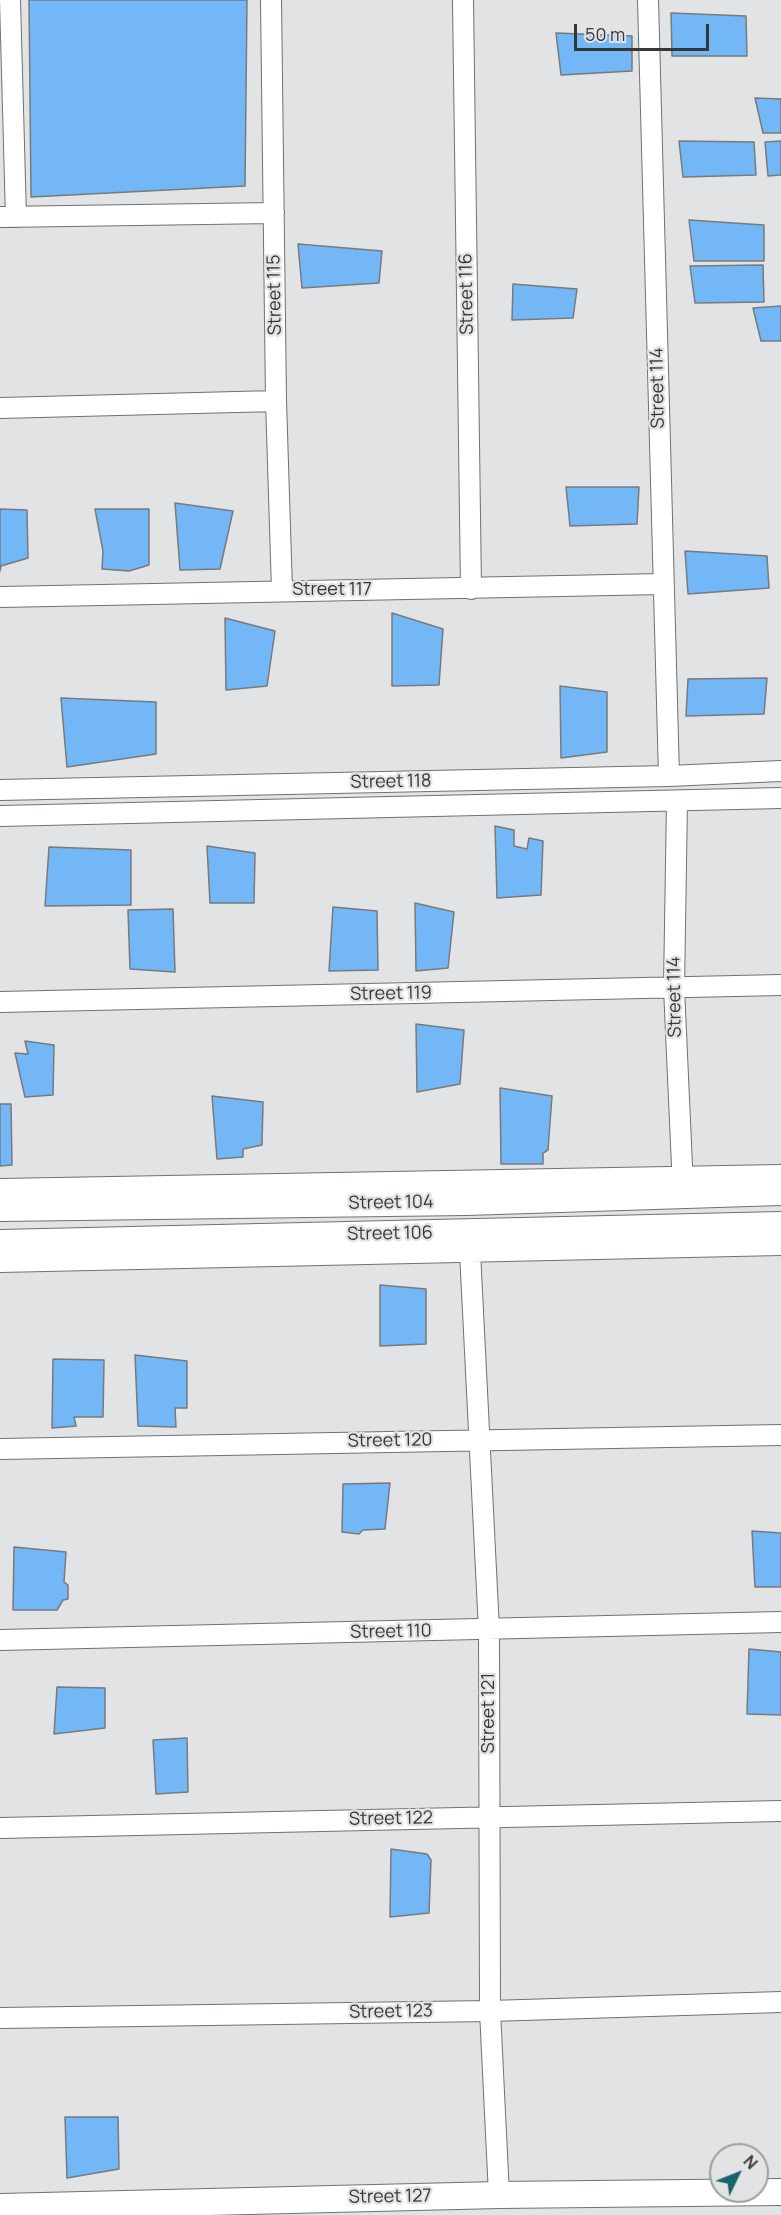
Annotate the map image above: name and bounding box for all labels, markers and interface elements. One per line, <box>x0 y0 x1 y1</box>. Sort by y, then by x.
scale bar <box>577 12 712 50</box>
text: 50 m <box>585 22 625 46</box>
street label: Street 116 <box>455 253 479 335</box>
street label: Street 115 <box>263 254 287 336</box>
street label: Street 114 <box>646 347 670 429</box>
street label: Street 117 <box>292 579 372 601</box>
street label: Street 118 <box>350 770 432 794</box>
street label: Street 114 <box>663 956 687 1038</box>
street label: Street 119 <box>350 982 432 1006</box>
street label: Street 104 <box>348 1191 434 1215</box>
street label: Street 106 <box>347 1222 433 1246</box>
street label: Street 120 <box>347 1429 433 1453</box>
street label: Street 110 <box>350 1620 432 1644</box>
street label: Street 121 <box>478 1673 500 1753</box>
street label: Street 122 <box>349 1807 433 1831</box>
street label: Street 123 <box>349 2000 433 2024</box>
north arrow <box>709 2143 769 2203</box>
text: N <box>739 2150 763 2174</box>
street label: Street 127 <box>348 2185 432 2209</box>

